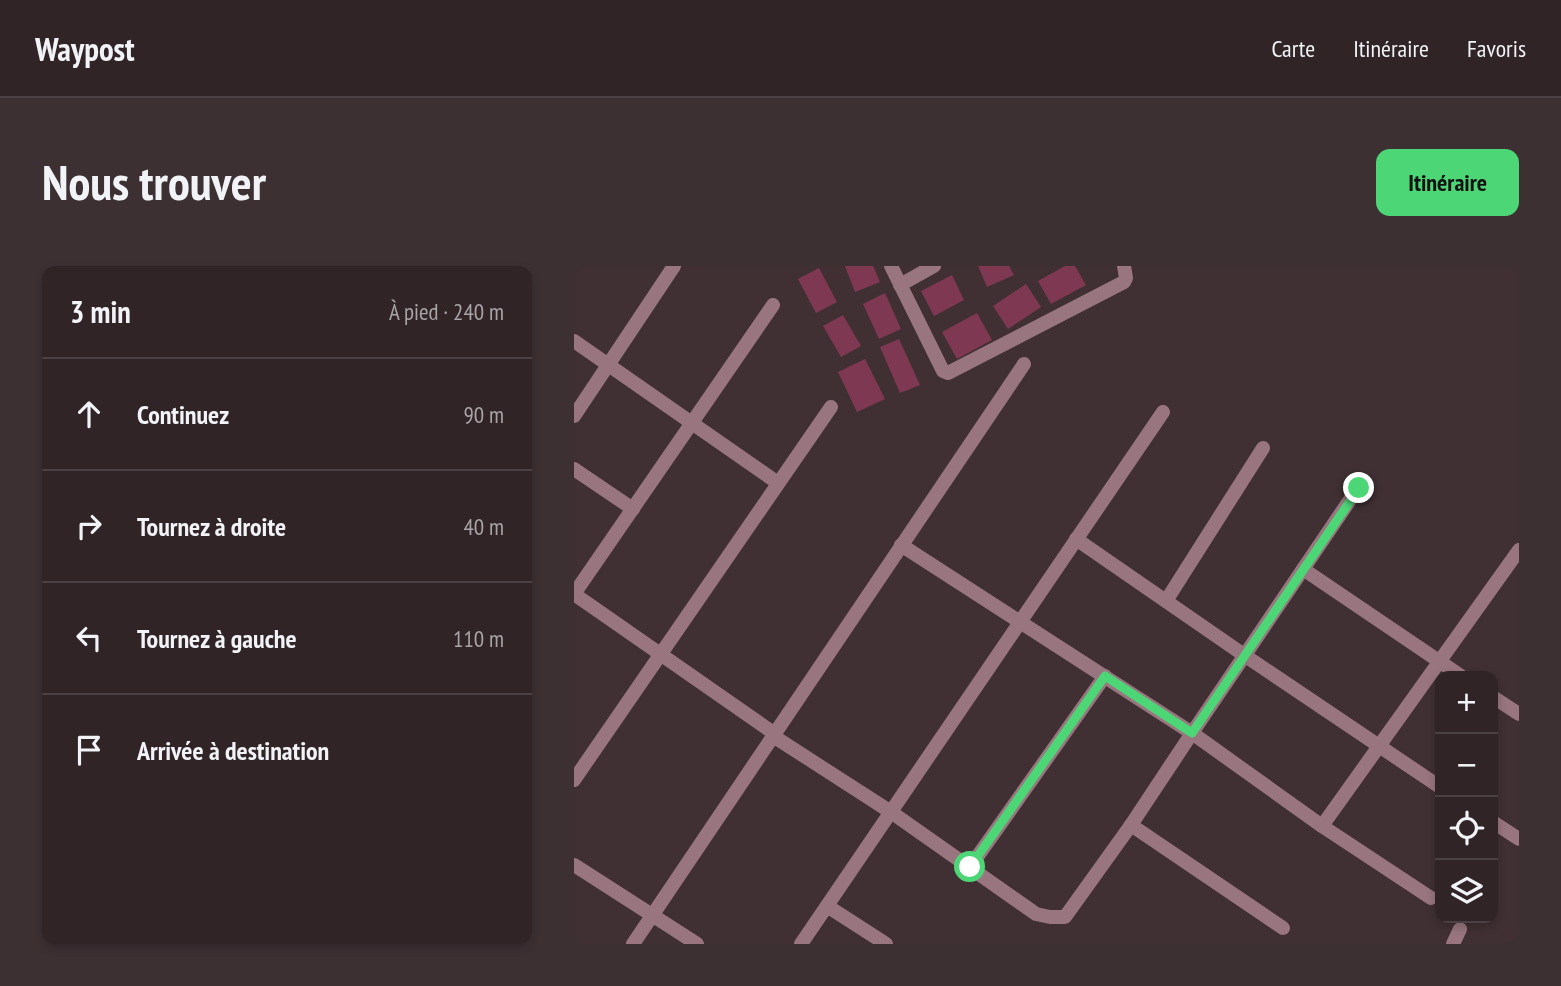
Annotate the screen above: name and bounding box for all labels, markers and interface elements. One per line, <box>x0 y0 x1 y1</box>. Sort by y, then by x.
text: Waypost <box>35 27 135 70</box>
text: Carte <box>1271 33 1315 64</box>
text: Itinéraire <box>1353 33 1429 64</box>
text: Favoris <box>1467 33 1526 64</box>
button: Itinéraire <box>1376 149 1519 216</box>
text: Nous trouver <box>42 150 266 214</box>
text: 3 min <box>70 292 131 331</box>
text: À pied · 240 m <box>389 297 504 326</box>
icon: ahead <box>70 395 108 433</box>
text: Continuez <box>137 398 229 431</box>
text: 90 m <box>463 400 504 429</box>
route end <box>1343 472 1374 503</box>
icon: right <box>70 507 108 545</box>
text: Tournez à droite <box>137 510 286 543</box>
text: 40 m <box>463 512 504 541</box>
icon: left <box>70 619 108 657</box>
text: Tournez à gauche <box>137 622 297 655</box>
text: 110 m <box>453 624 504 653</box>
map controls <box>1435 671 1498 923</box>
button: + <box>1435 671 1498 734</box>
icon: arrive <box>70 731 108 769</box>
text: Arrivée à destination <box>137 734 329 767</box>
button: − <box>1435 734 1498 797</box>
button: locate <box>1435 797 1498 860</box>
route start <box>954 851 985 882</box>
button: layers <box>1435 860 1498 923</box>

